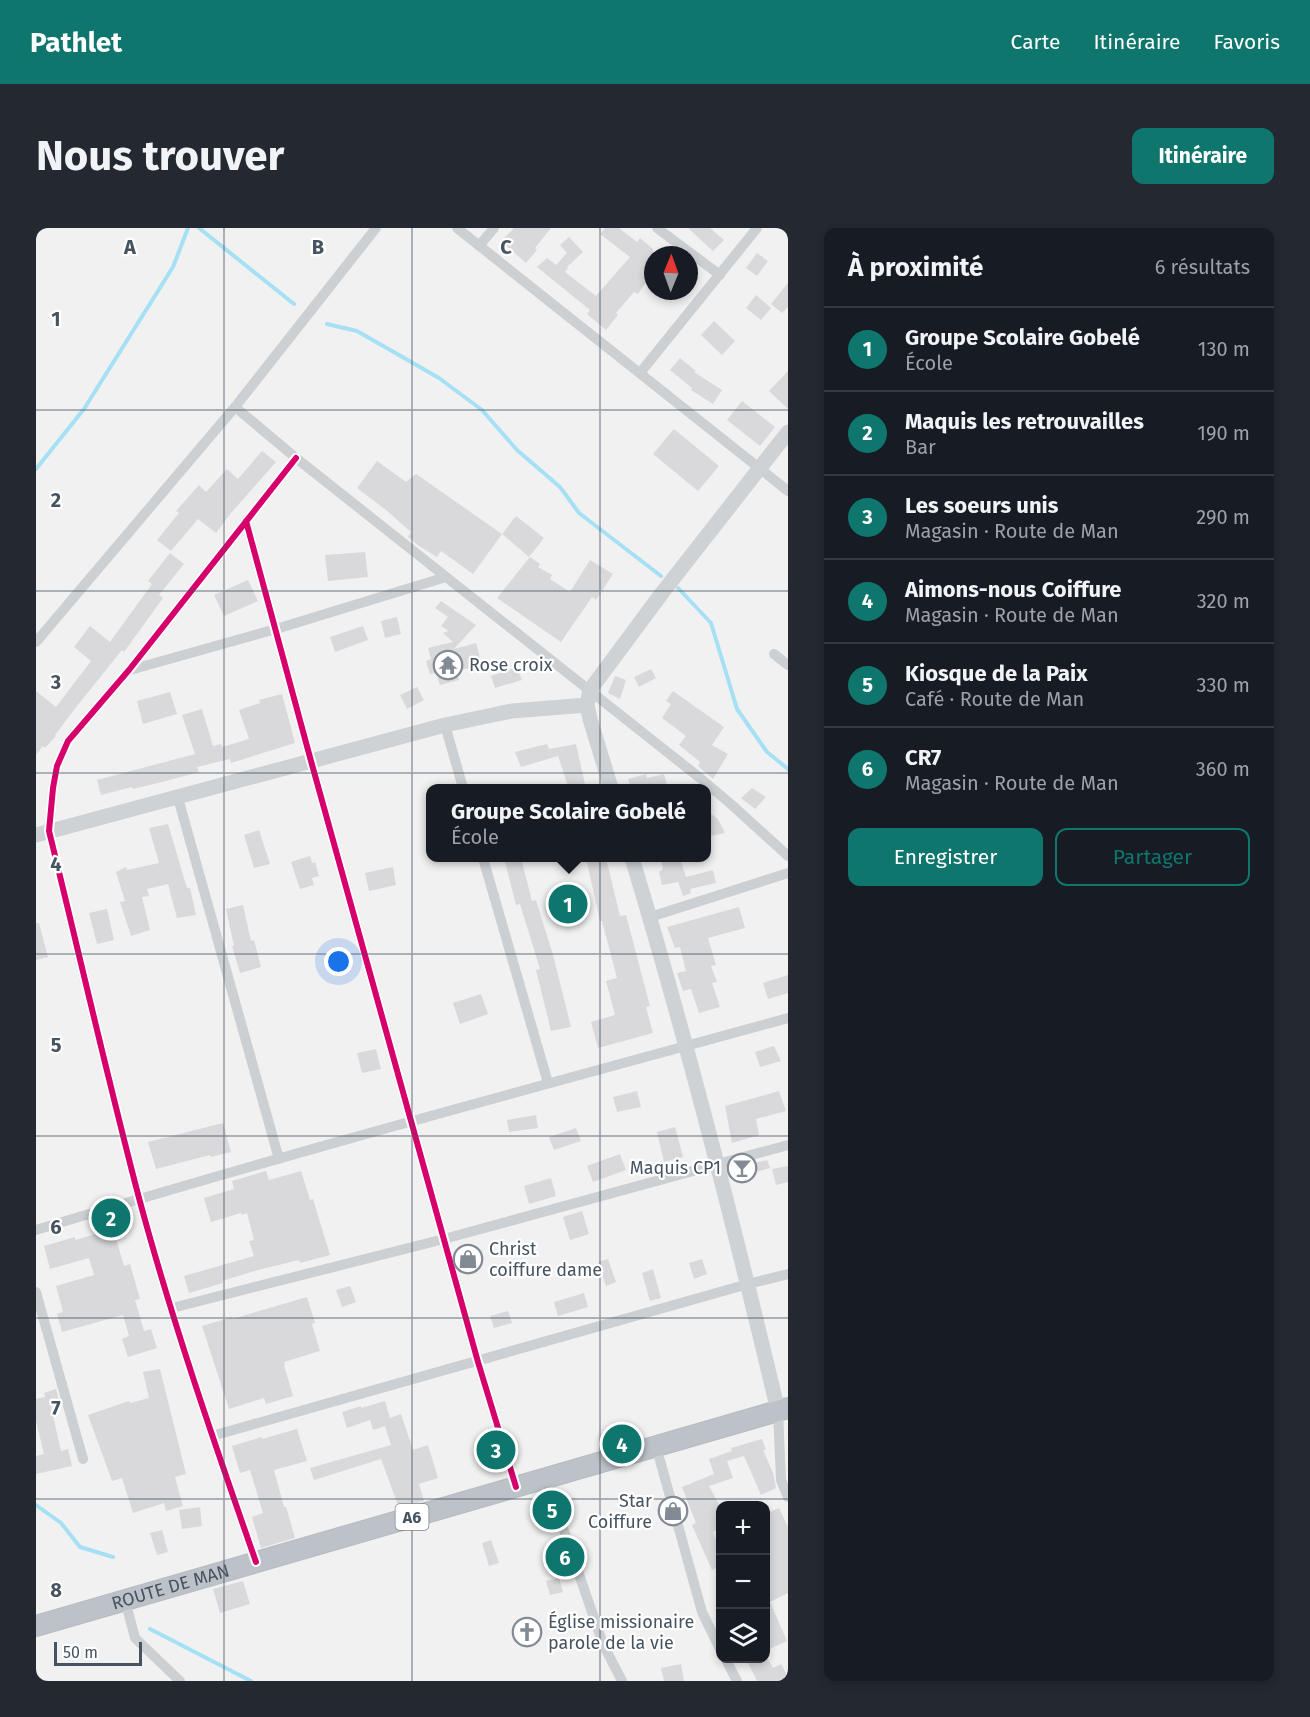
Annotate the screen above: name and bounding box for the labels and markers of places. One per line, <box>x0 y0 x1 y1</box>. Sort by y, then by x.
temple icon: Rose croix <box>432 649 464 681</box>
place label: Rose croix <box>469 654 553 676</box>
pin: 1 <box>548 882 588 926</box>
bar icon: Maquis CP1 <box>726 1152 758 1184</box>
place label: Maquis CP1 <box>630 1157 721 1179</box>
pin: 2 <box>92 1196 130 1240</box>
place label: Christ coiffure dame <box>489 1238 602 1281</box>
shop icon: Christ coiffure dame <box>452 1243 484 1275</box>
pin: 4 <box>602 1422 642 1466</box>
pin: 3 <box>476 1428 516 1472</box>
pin: 5 <box>532 1488 572 1532</box>
place label: Star Coiffure <box>588 1490 652 1533</box>
shop icon: Star Coiffure <box>657 1495 689 1527</box>
pin: 6 <box>546 1534 584 1580</box>
place label: Église missionaire parole de la vie <box>548 1610 694 1654</box>
church icon: Église missionaire parole de la vie <box>511 1616 543 1648</box>

